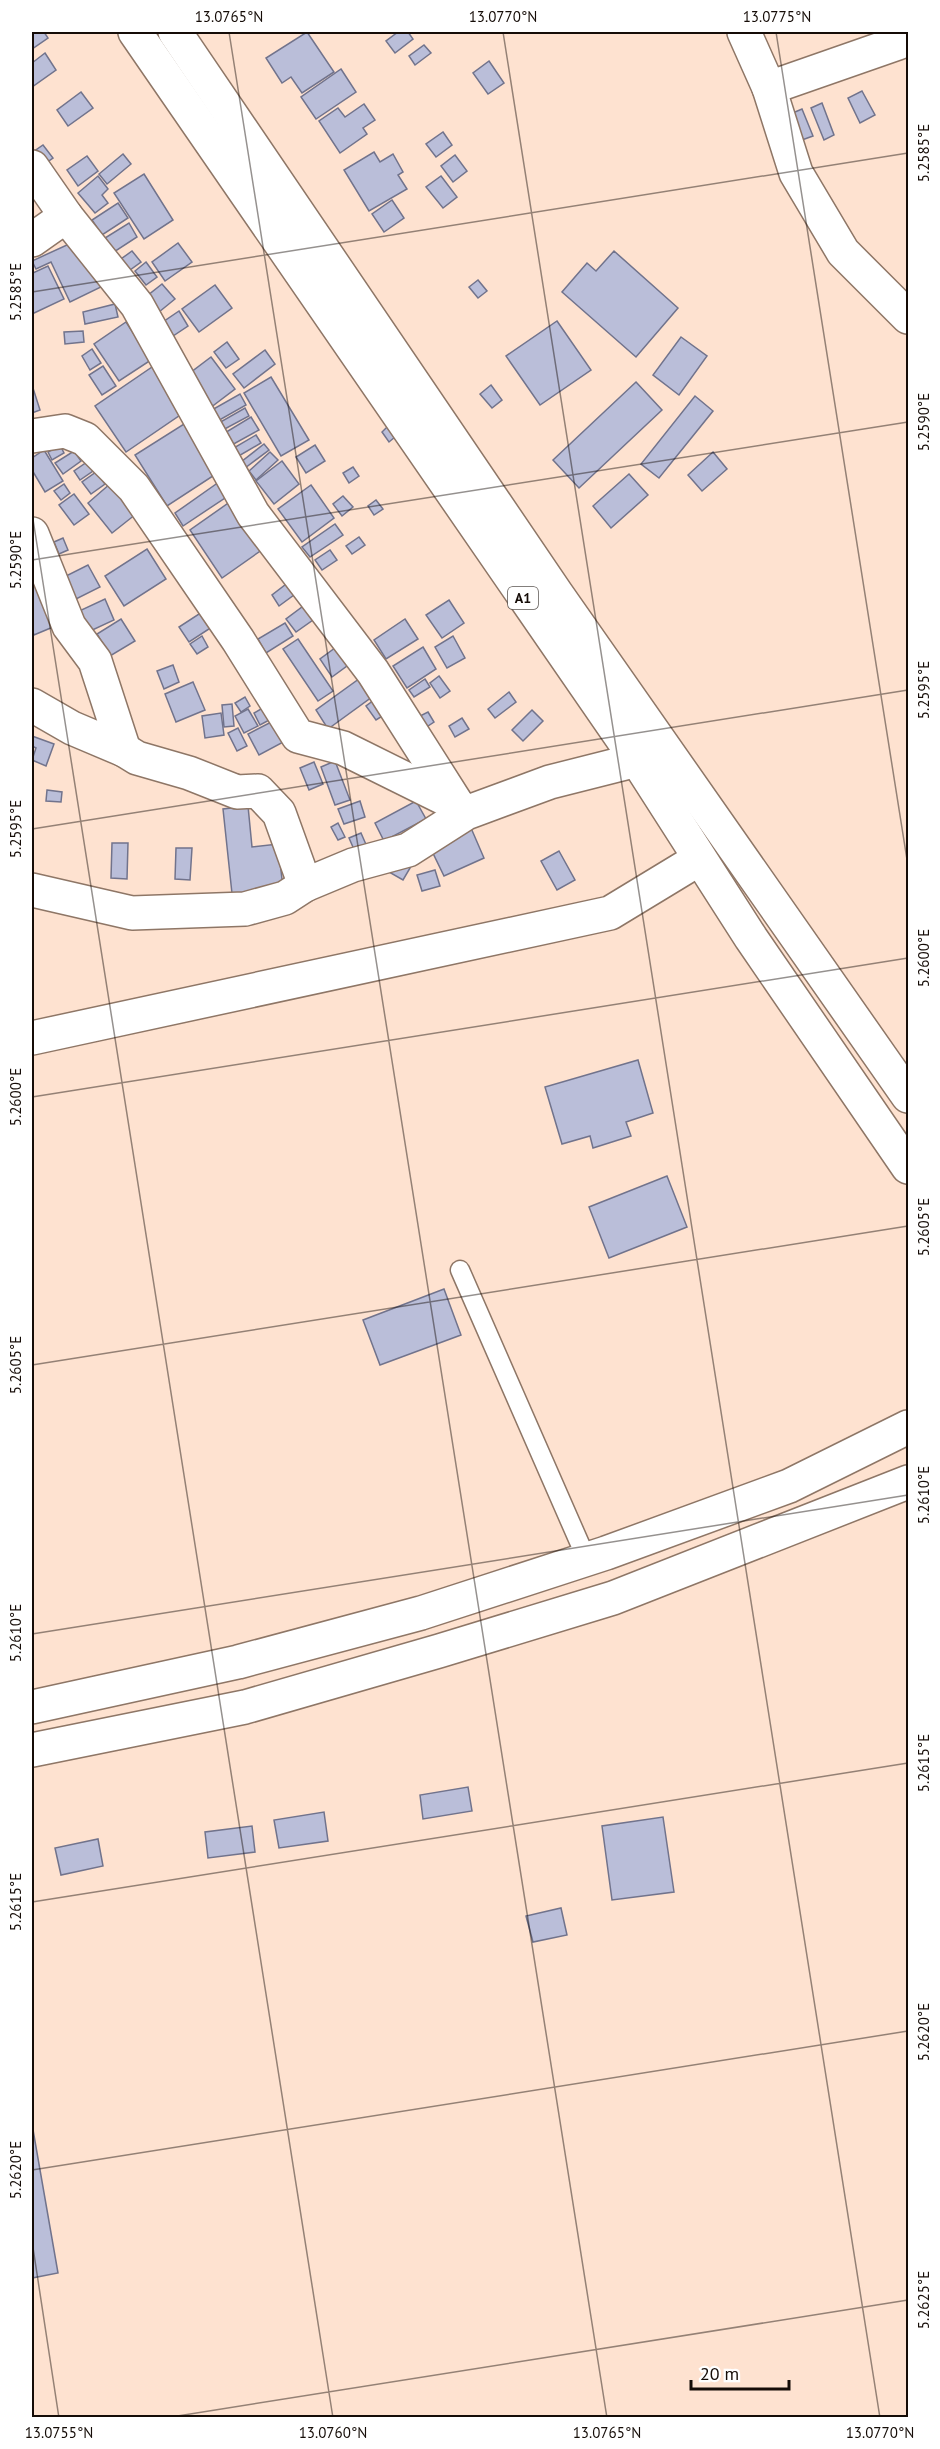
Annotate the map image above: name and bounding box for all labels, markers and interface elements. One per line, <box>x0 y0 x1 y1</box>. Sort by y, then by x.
text: 13.0765°N <box>195 7 263 26</box>
text: 13.0770°N <box>469 7 537 26</box>
text: 13.0775°N <box>743 7 811 26</box>
text: 5.2585°E <box>914 124 933 182</box>
text: 5.2585°E <box>6 263 25 321</box>
text: 5.2590°E <box>914 393 933 451</box>
text: 5.2590°E <box>6 531 25 589</box>
road number: A1 <box>508 587 538 609</box>
text: 5.2595°E <box>914 661 933 719</box>
text: 5.2595°E <box>6 800 25 858</box>
text: 5.2600°E <box>914 929 933 987</box>
text: 5.2600°E <box>6 1068 25 1126</box>
text: 5.2605°E <box>914 1198 933 1256</box>
text: 5.2605°E <box>6 1336 25 1394</box>
text: 5.2610°E <box>914 1466 933 1524</box>
text: 5.2610°E <box>6 1604 25 1662</box>
text: 5.2615°E <box>914 1734 933 1792</box>
text: 5.2615°E <box>6 1873 25 1931</box>
text: 5.2620°E <box>914 2003 933 2061</box>
text: 5.2620°E <box>6 2141 25 2199</box>
text: 5.2625°E <box>914 2271 933 2329</box>
scale bar <box>691 2353 788 2391</box>
text: 20 m <box>700 2362 739 2385</box>
text: 13.0755°N <box>25 2423 93 2442</box>
text: 13.0760°N <box>299 2423 367 2442</box>
text: 13.0765°N <box>573 2423 641 2442</box>
text: 13.0770°N <box>846 2423 914 2442</box>

